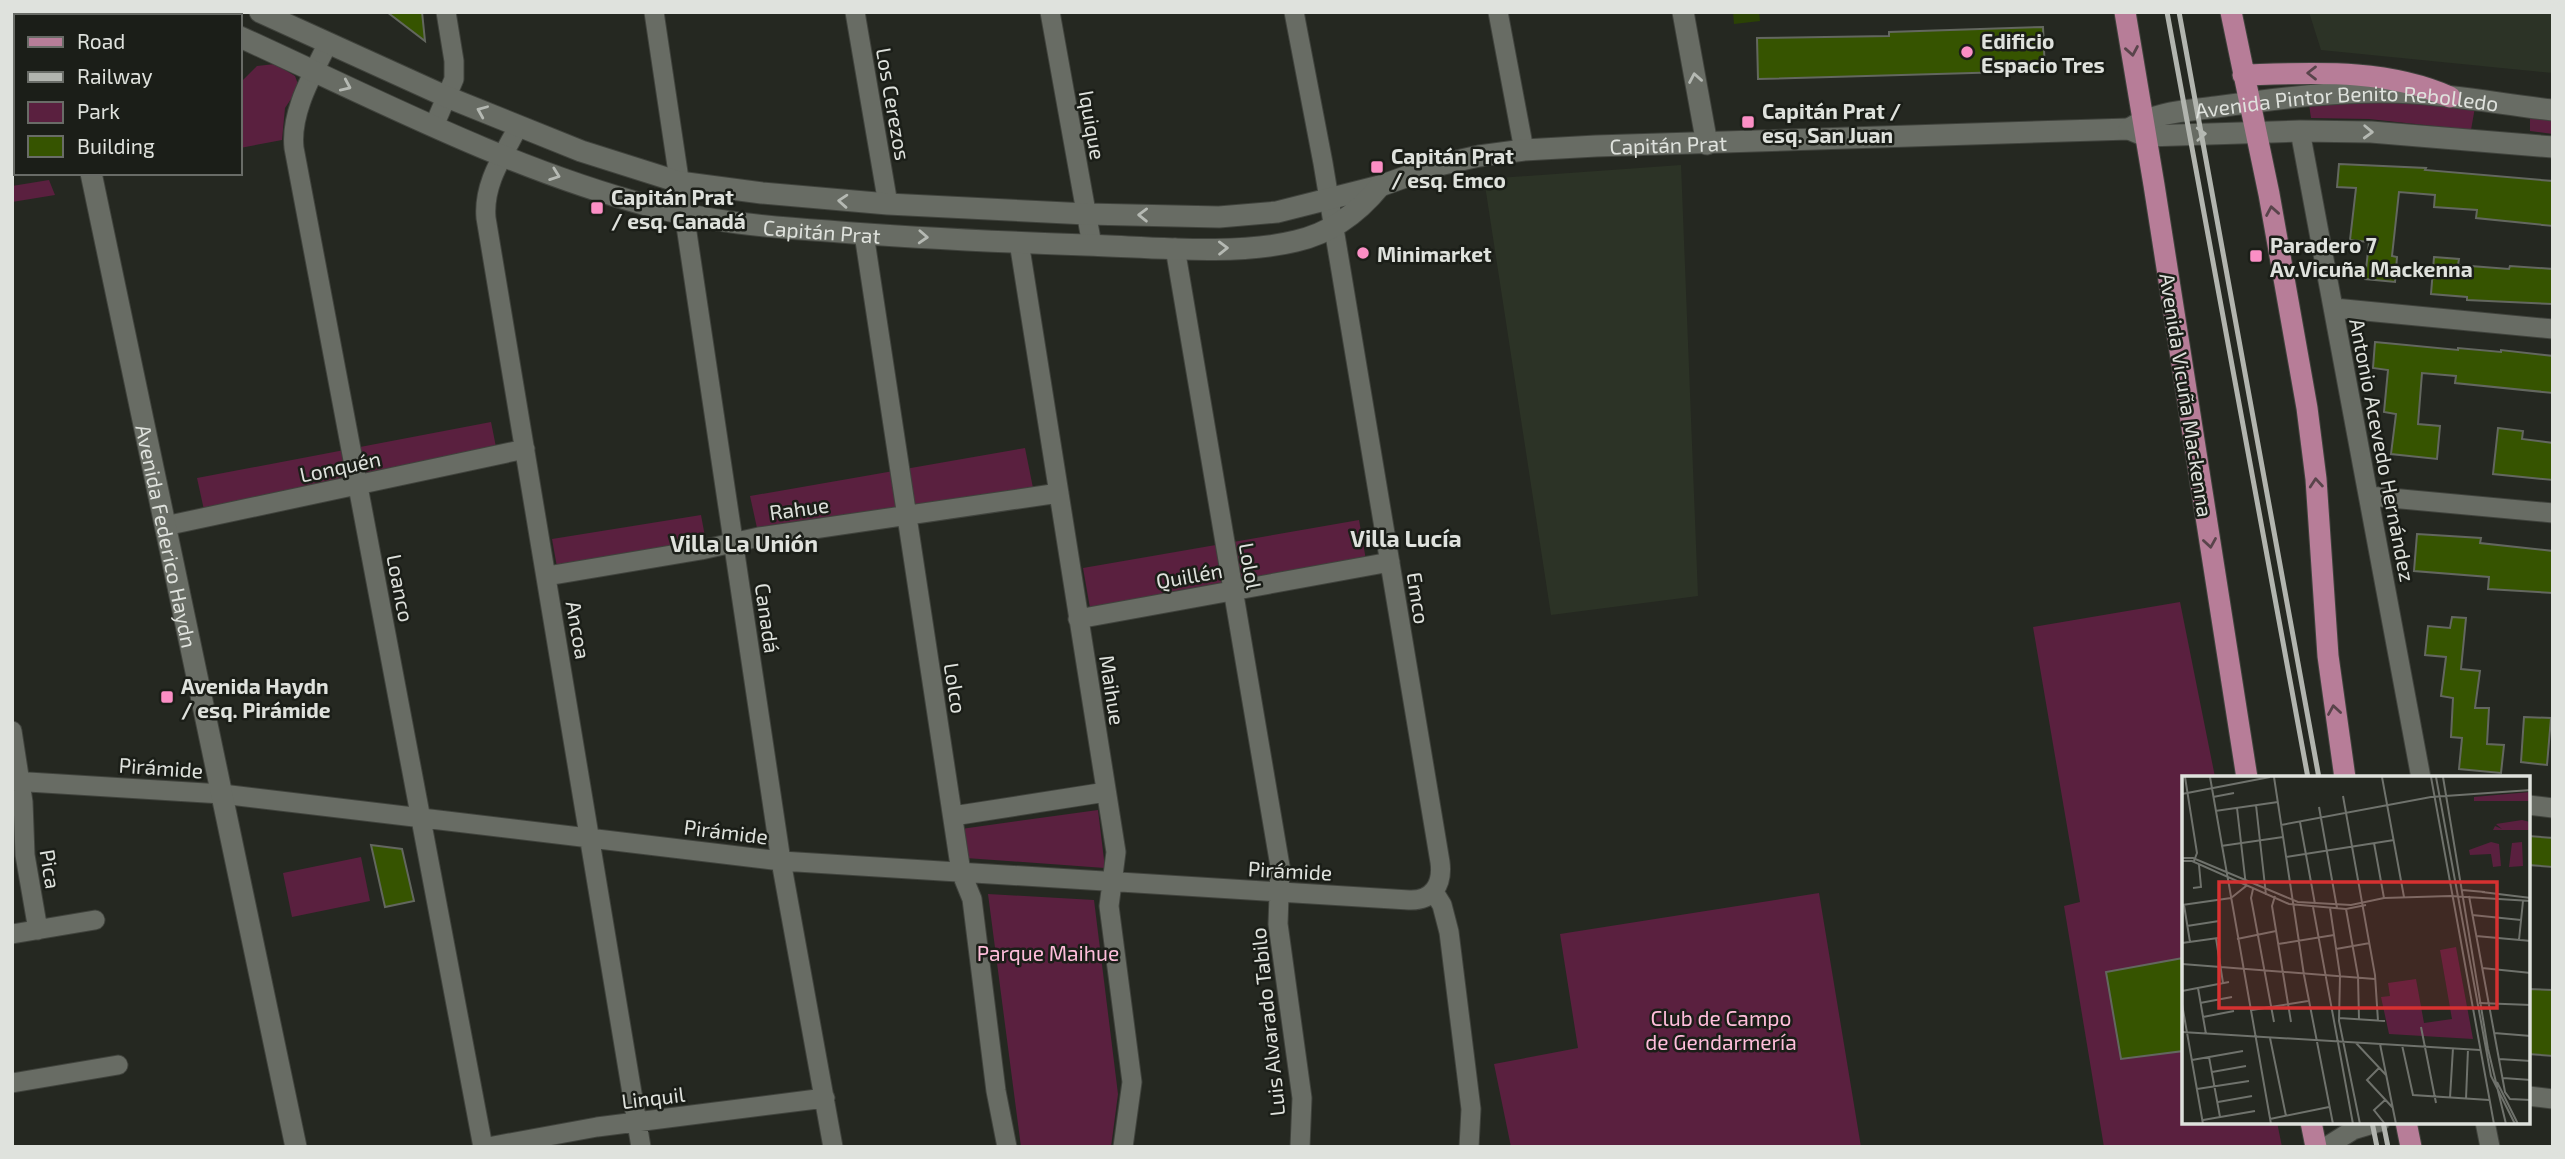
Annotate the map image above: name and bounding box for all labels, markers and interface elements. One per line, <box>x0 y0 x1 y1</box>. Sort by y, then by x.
legend <box>14 14 242 175</box>
text: Road <box>77 28 125 53</box>
place label: Edificio Espacio Tres <box>1981 28 2105 77</box>
marker: Edificio Espacio Tres <box>1959 44 1975 60</box>
one-way arrow <box>2123 45 2138 57</box>
street label: Los Cerezos <box>872 46 916 162</box>
text: Railway <box>77 63 153 88</box>
one-way arrow <box>2306 65 2317 81</box>
one-way arrow <box>1688 72 1703 84</box>
one-way arrow <box>339 78 351 92</box>
street label: Avenida Pintor Benito Rebolledo <box>2193 80 2500 122</box>
street label: Iquique <box>1075 88 1111 162</box>
text: Park <box>77 98 120 123</box>
place label: Capitán Prat / esq. San Juan <box>1762 98 1901 147</box>
one-way arrow <box>477 106 489 120</box>
marker: Capitán Prat / esq. San Juan <box>1740 114 1756 130</box>
one-way arrow <box>2363 124 2374 139</box>
one-way arrow <box>2196 127 2207 142</box>
street label: Capitán Prat <box>1609 129 1727 158</box>
text: Building <box>77 133 155 158</box>
place label: Capitán Prat / esq. Emco <box>1391 143 1514 192</box>
marker: Capitán Prat / esq. Emco <box>1369 159 1385 175</box>
one-way arrow <box>549 167 561 181</box>
place label: Capitán Prat / esq. Canadá <box>611 184 746 233</box>
one-way arrow <box>837 193 848 208</box>
marker: Capitán Prat / esq. Canadá <box>589 200 605 216</box>
one-way arrow <box>2265 205 2280 217</box>
one-way arrow <box>1138 208 1149 223</box>
street label: Capitán Prat <box>762 213 881 247</box>
one-way arrow <box>917 230 928 245</box>
place label: Paradero 7 Av.Vicuña Mackenna <box>2270 232 2473 281</box>
one-way arrow <box>1219 240 1229 256</box>
place label: Minimarket <box>1377 241 1492 266</box>
marker: Minimarket <box>1355 245 1371 261</box>
marker: Paradero 7 Av.Vicuña Mackenna <box>2248 248 2264 264</box>
street label: Avenida Vicuña Mackenna <box>2155 271 2219 519</box>
street label: Antonio Acevedo Hernández <box>2345 316 2421 584</box>
street label: Avenida Federico Haydn <box>132 422 203 650</box>
street label: Lonquén <box>297 445 383 487</box>
one-way arrow <box>2309 478 2324 489</box>
street label: Rahue <box>768 491 830 525</box>
district label: Villa Lucía <box>1350 524 1462 552</box>
district label: Villa La Unión <box>670 529 818 557</box>
one-way arrow <box>2202 537 2217 549</box>
street label: Lolol <box>1235 541 1268 592</box>
street label: Loanco <box>382 552 420 624</box>
street label: Quillén <box>1154 557 1224 594</box>
street label: Emco <box>1403 570 1435 626</box>
street label: Canadá <box>751 581 785 655</box>
street label: Ancoa <box>562 599 596 661</box>
street label: Maihue <box>1095 653 1131 727</box>
street label: Lolco <box>940 661 972 715</box>
place label: Avenida Haydn / esq. Pirámide <box>181 673 331 722</box>
marker: Avenida Haydn / esq. Pirámide <box>159 689 175 705</box>
one-way arrow <box>2327 704 2342 716</box>
street label: Pirámide <box>118 752 204 782</box>
inset map <box>2182 776 2530 1124</box>
street label: Pirámide <box>683 813 769 849</box>
street label: Pica <box>36 848 66 890</box>
street label: Pirámide <box>1247 855 1333 885</box>
street label: Luis Alvarado Tabilo <box>1245 927 1289 1117</box>
park label: Parque Maihue <box>977 940 1119 965</box>
park label: Club de Campo de Gendarmería <box>1645 1005 1797 1054</box>
street label: Linquil <box>620 1081 687 1113</box>

